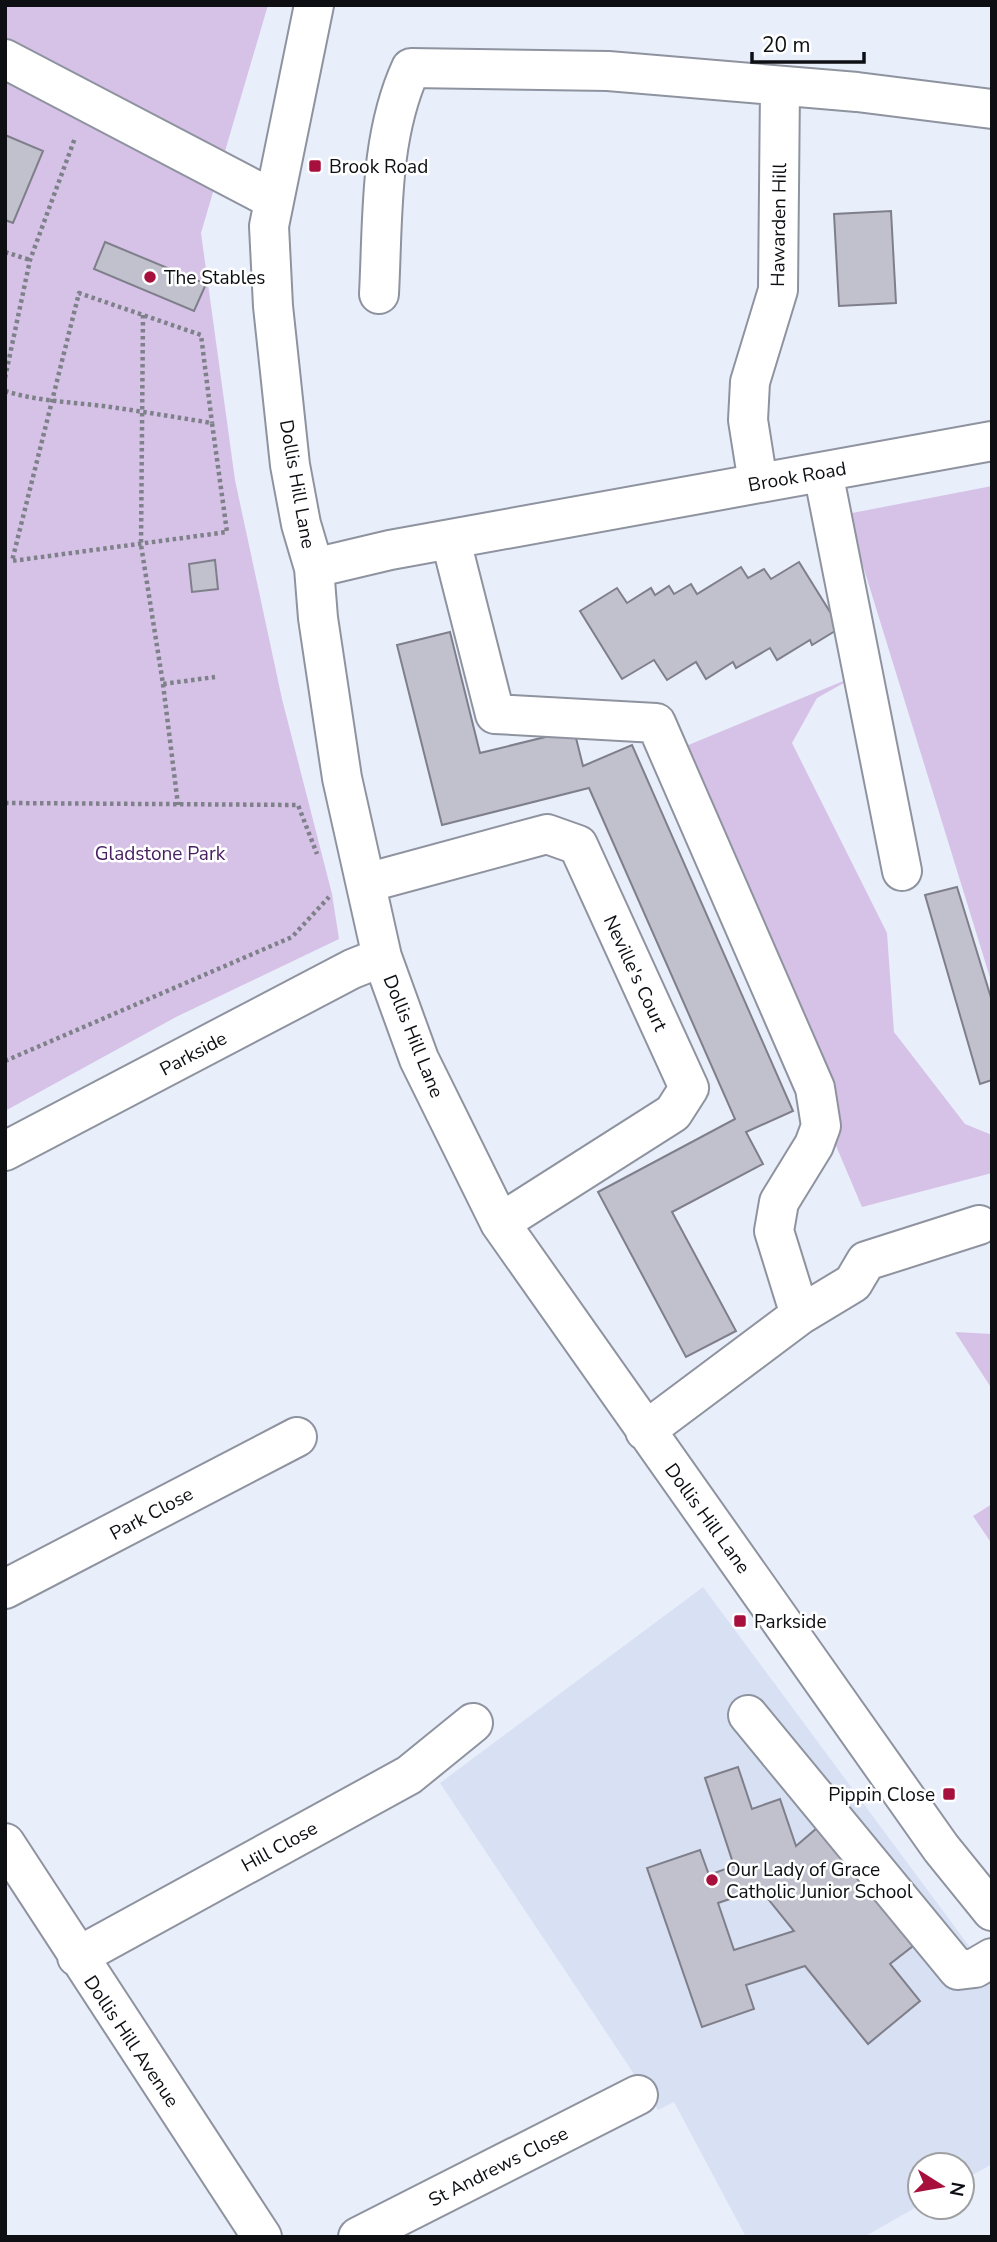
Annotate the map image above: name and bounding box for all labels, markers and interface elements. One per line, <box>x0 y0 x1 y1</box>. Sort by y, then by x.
scale bar <box>752 21 864 65</box>
text: 20 m <box>762 31 811 59</box>
place label: Brook Road <box>329 154 428 180</box>
marker: Brook Road <box>307 158 323 174</box>
street label: Hawarden Hill <box>765 162 793 287</box>
place label: The Stables <box>164 265 265 291</box>
marker: The Stables <box>142 269 158 285</box>
street label: Dollis Hill Lane <box>273 418 321 551</box>
street label: Brook Road <box>746 456 848 498</box>
park label: Gladstone Park <box>95 841 226 867</box>
street label: Neville's Court <box>597 911 673 1036</box>
street label: Dollis Hill Lane <box>377 971 450 1102</box>
street label: Parkside <box>155 1025 232 1082</box>
street label: Dollis Hill Lane <box>658 1458 756 1579</box>
street label: Park Close <box>105 1481 198 1547</box>
place label: Parkside <box>754 1609 827 1635</box>
marker: Parkside <box>732 1613 748 1629</box>
place label: Pippin Close <box>828 1782 935 1808</box>
marker: Pippin Close <box>941 1786 957 1802</box>
street label: Hill Close <box>237 1815 322 1878</box>
place label: Our Lady of Grace Catholic Junior School <box>726 1857 913 1905</box>
marker: Our Lady of Grace Catholic Junior School <box>704 1872 720 1888</box>
street label: Dollis Hill Avenue <box>77 1970 185 2113</box>
street label: St Andrews Close <box>424 2120 573 2213</box>
north arrow <box>906 2151 976 2221</box>
text: N <box>943 2180 971 2199</box>

